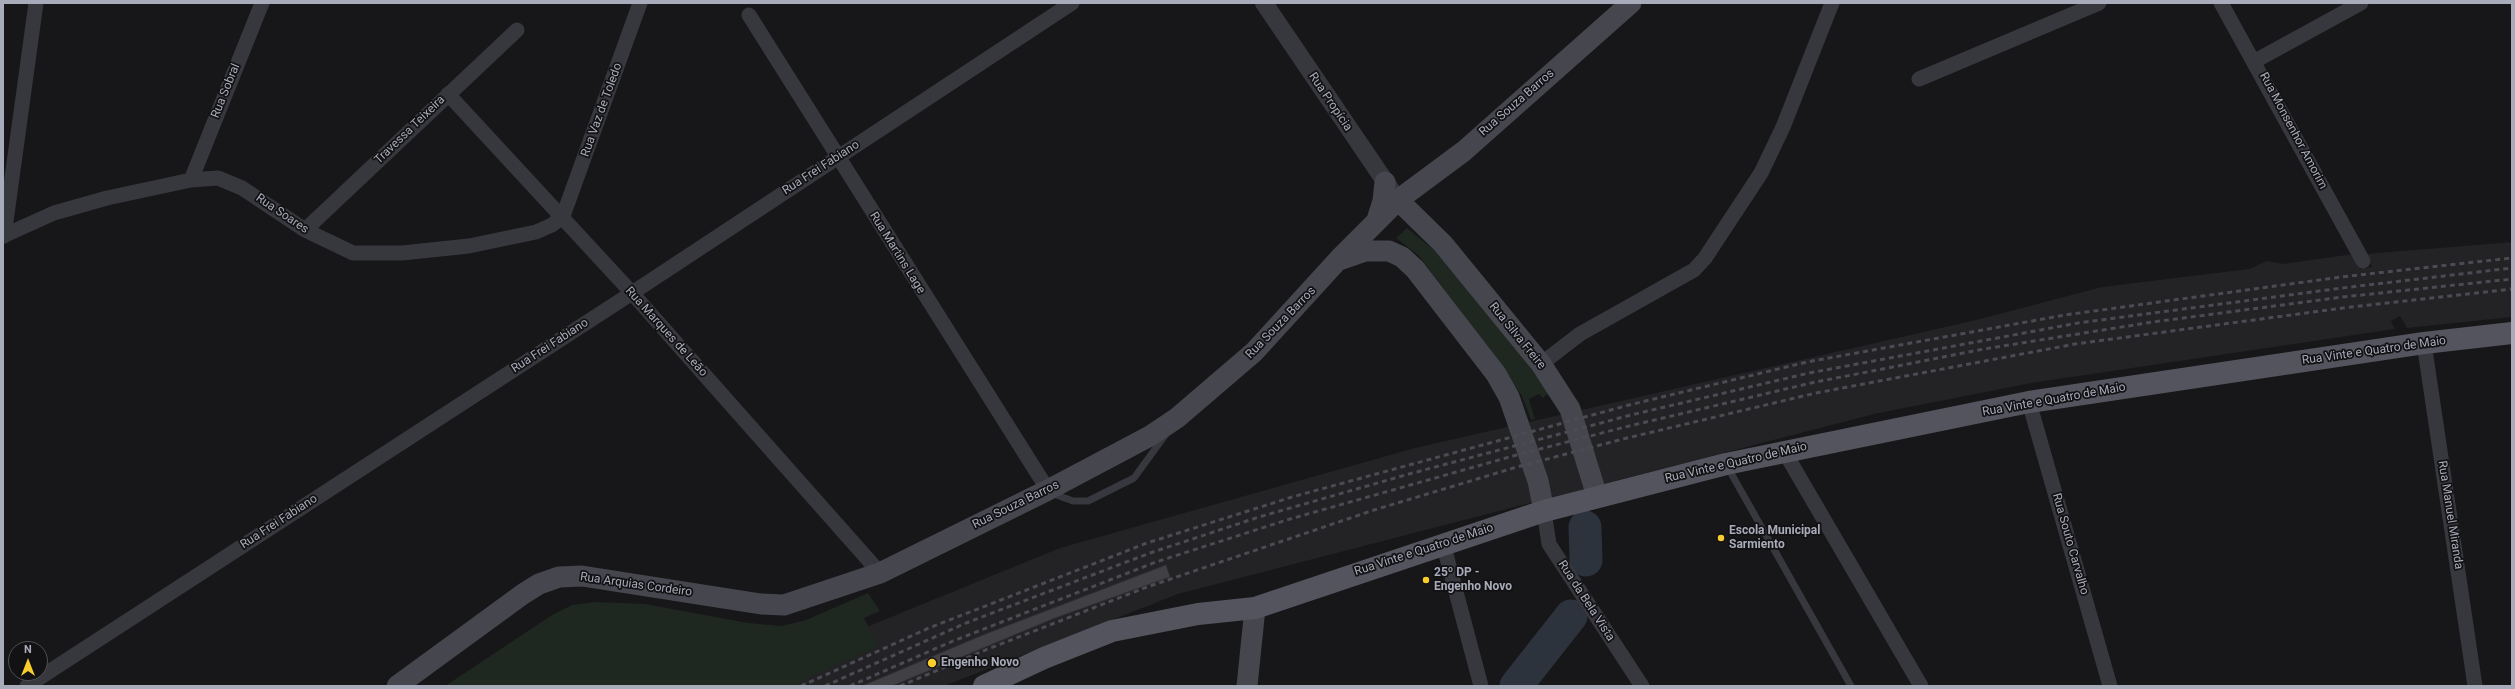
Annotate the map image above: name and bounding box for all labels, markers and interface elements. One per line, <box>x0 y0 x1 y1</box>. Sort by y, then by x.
street label: Rua Vaz de Toledo <box>578 61 626 159</box>
street label: Rua Sobral <box>209 62 243 120</box>
street label: Rua Souza Barros <box>1477 67 1557 139</box>
street label: Rua Propícia <box>1305 70 1355 134</box>
street label: Rua Monsenhor Amorim <box>2256 70 2330 192</box>
street label: Travessa Teixeira <box>372 93 448 167</box>
street label: Rua Frei Fabiano <box>780 138 862 198</box>
street label: Rua Soares <box>253 191 311 237</box>
street label: Rua Martins Lage <box>866 209 928 297</box>
street label: Rua Marques de Leão <box>622 284 710 380</box>
street label: Rua Souza Barros <box>1243 284 1319 362</box>
street label: Rua Silva Freire <box>1486 300 1548 372</box>
street label: Rua Frei Fabiano <box>509 316 591 376</box>
street label: Rua Vinte e Quatro de Maio <box>2301 334 2447 368</box>
street label: Rua Vinte e Quatro de Maio <box>1981 380 2127 420</box>
street label: Rua Vinte e Quatro de Maio <box>1664 440 1808 486</box>
street label: Rua Manuel Miranda <box>2434 460 2466 570</box>
street label: Rua Souza Barros <box>970 478 1062 532</box>
street label: Rua Frei Fabiano <box>238 492 320 552</box>
street label: Rua Souto Carvalho <box>2049 492 2091 596</box>
street label: Rua Vinte e Quatro de Maio <box>1353 521 1495 579</box>
place label: Escola Municipal Sarmiento <box>1729 524 1820 552</box>
marker: Escola Municipal Sarmiento <box>1716 533 1726 543</box>
street label: Rua da Bela Vista <box>1555 558 1617 644</box>
place label: 25º DP - Engenho Novo <box>1434 566 1512 594</box>
street label: Rua Arquias Cordeiro <box>579 570 693 600</box>
marker: 25º DP - Engenho Novo <box>1421 575 1431 585</box>
north arrow <box>8 641 48 681</box>
text: N <box>24 643 32 656</box>
place label: Engenho Novo <box>941 656 1019 670</box>
marker: Engenho Novo <box>926 657 938 669</box>

